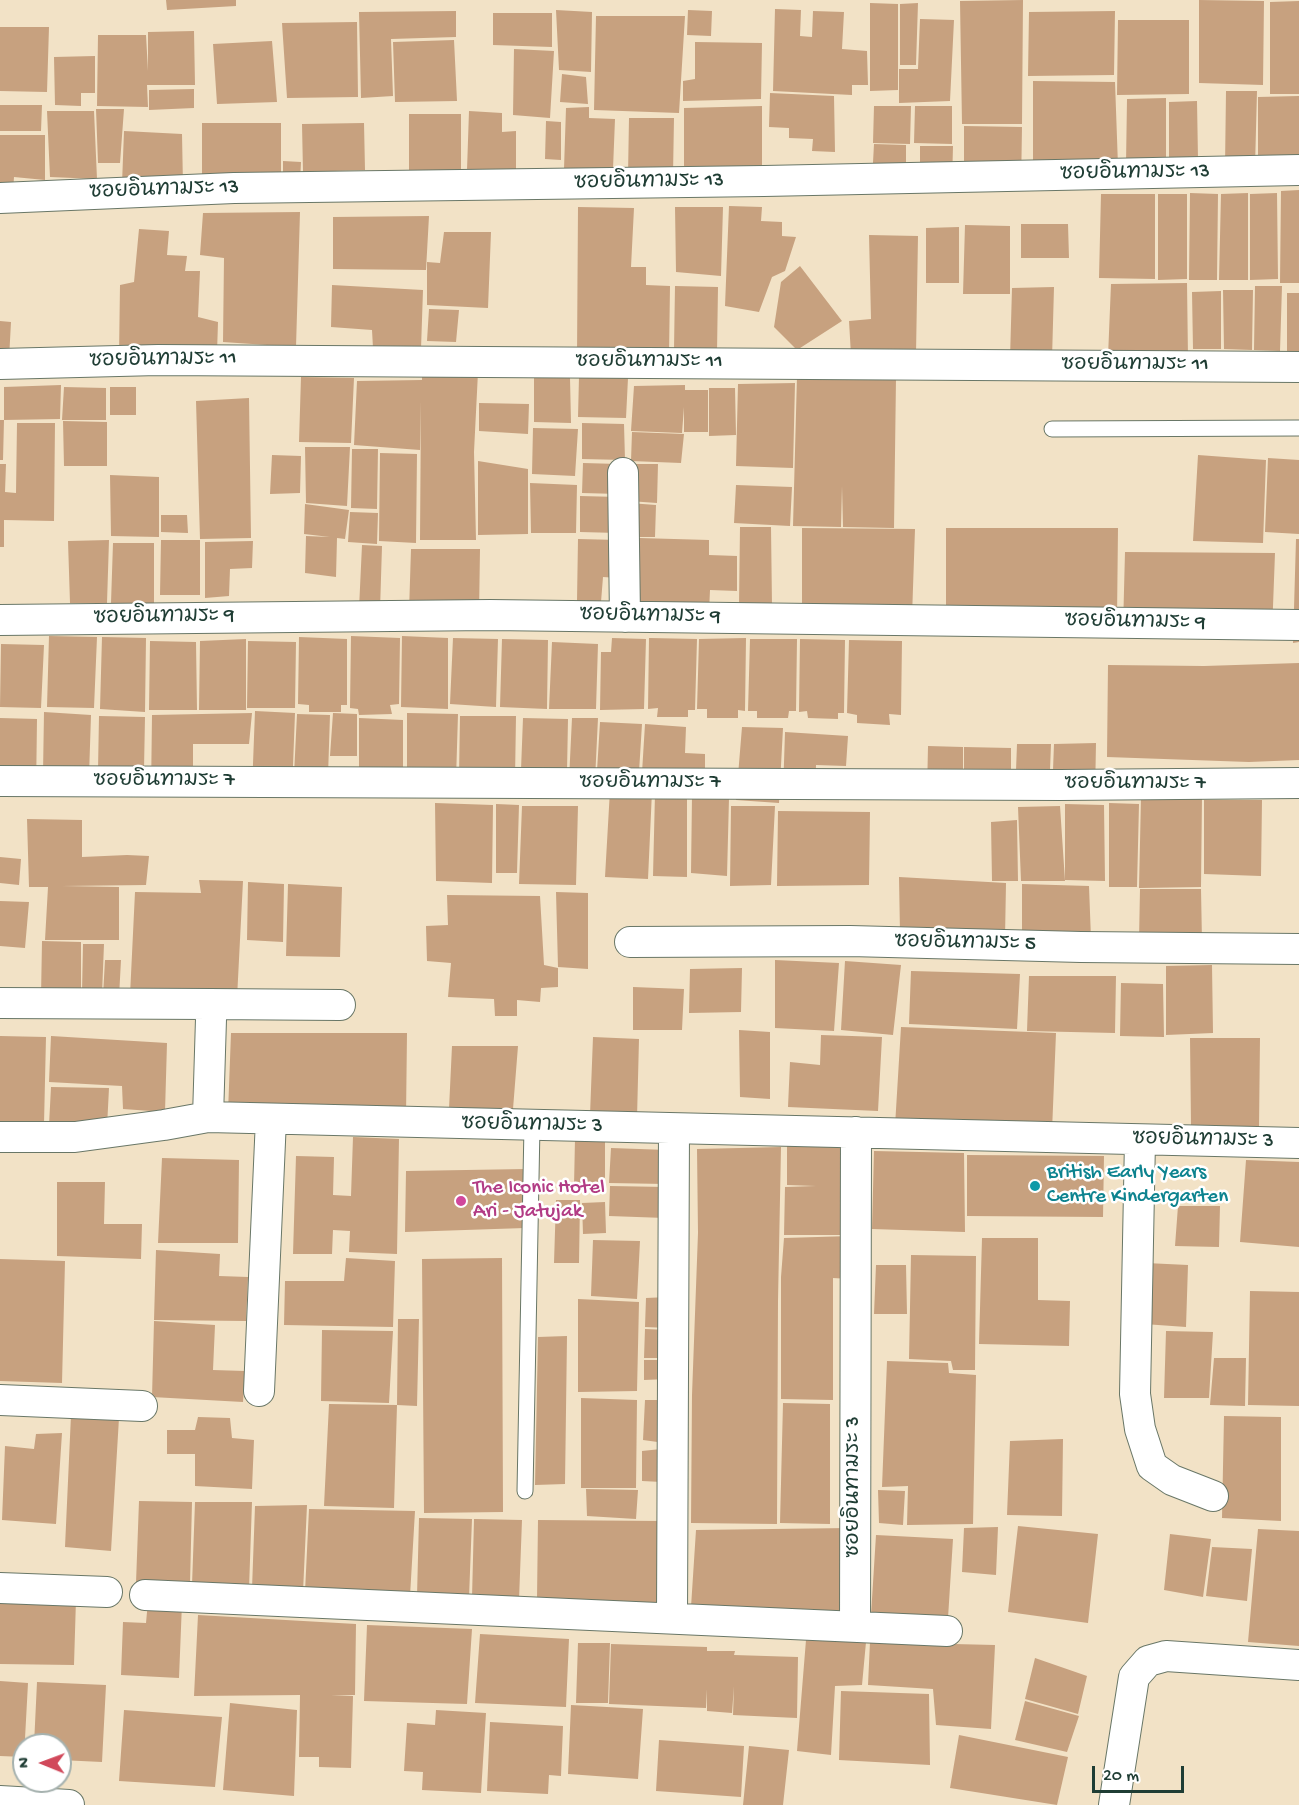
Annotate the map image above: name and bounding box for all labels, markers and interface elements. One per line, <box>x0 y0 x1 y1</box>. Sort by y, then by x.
street label: ซอยอินทามระ 13 <box>1060 160 1210 188</box>
street label: ซอยอินทามระ 13 <box>574 169 724 197</box>
street label: ซอยอินทามระ 13 <box>89 176 239 206</box>
street label: ซอยอินทามระ 11 <box>89 347 237 375</box>
street label: ซอยอินทามระ 11 <box>575 350 723 376</box>
street label: ซอยอินทามระ 11 <box>1061 353 1209 379</box>
street label: ซอยอินทามระ 9 <box>579 603 721 631</box>
street label: ซอยอินทามระ 9 <box>93 604 235 632</box>
street label: ซอยอินทามระ 9 <box>1064 609 1206 637</box>
street label: ซอยอินทามระ 7 <box>93 769 235 795</box>
street label: ซอยอินทามระ 7 <box>579 771 721 797</box>
street label: ซอยอินทามระ 7 <box>1064 772 1206 798</box>
street label: ซอยอินทามระ 5 <box>894 930 1036 958</box>
street label: ซอยอินทามระ 3 <box>461 1112 603 1140</box>
street label: ซอยอินทามระ 3 <box>1132 1127 1274 1155</box>
place label: British Early Years Centre Kindergarten <box>1047 1161 1228 1211</box>
place label: The Iconic Hotel Ari - Jatujak <box>473 1176 605 1226</box>
marker: British Early Years Centre Kindergarten <box>1028 1179 1042 1193</box>
marker: The Iconic Hotel Ari - Jatujak <box>454 1194 468 1208</box>
street label: ซอยอินทามระ 3 <box>842 1416 868 1558</box>
north arrow <box>12 1733 72 1793</box>
scale bar <box>1095 1754 1186 1792</box>
text: N <box>16 1757 35 1768</box>
text: 20 m <box>1103 1766 1139 1787</box>

